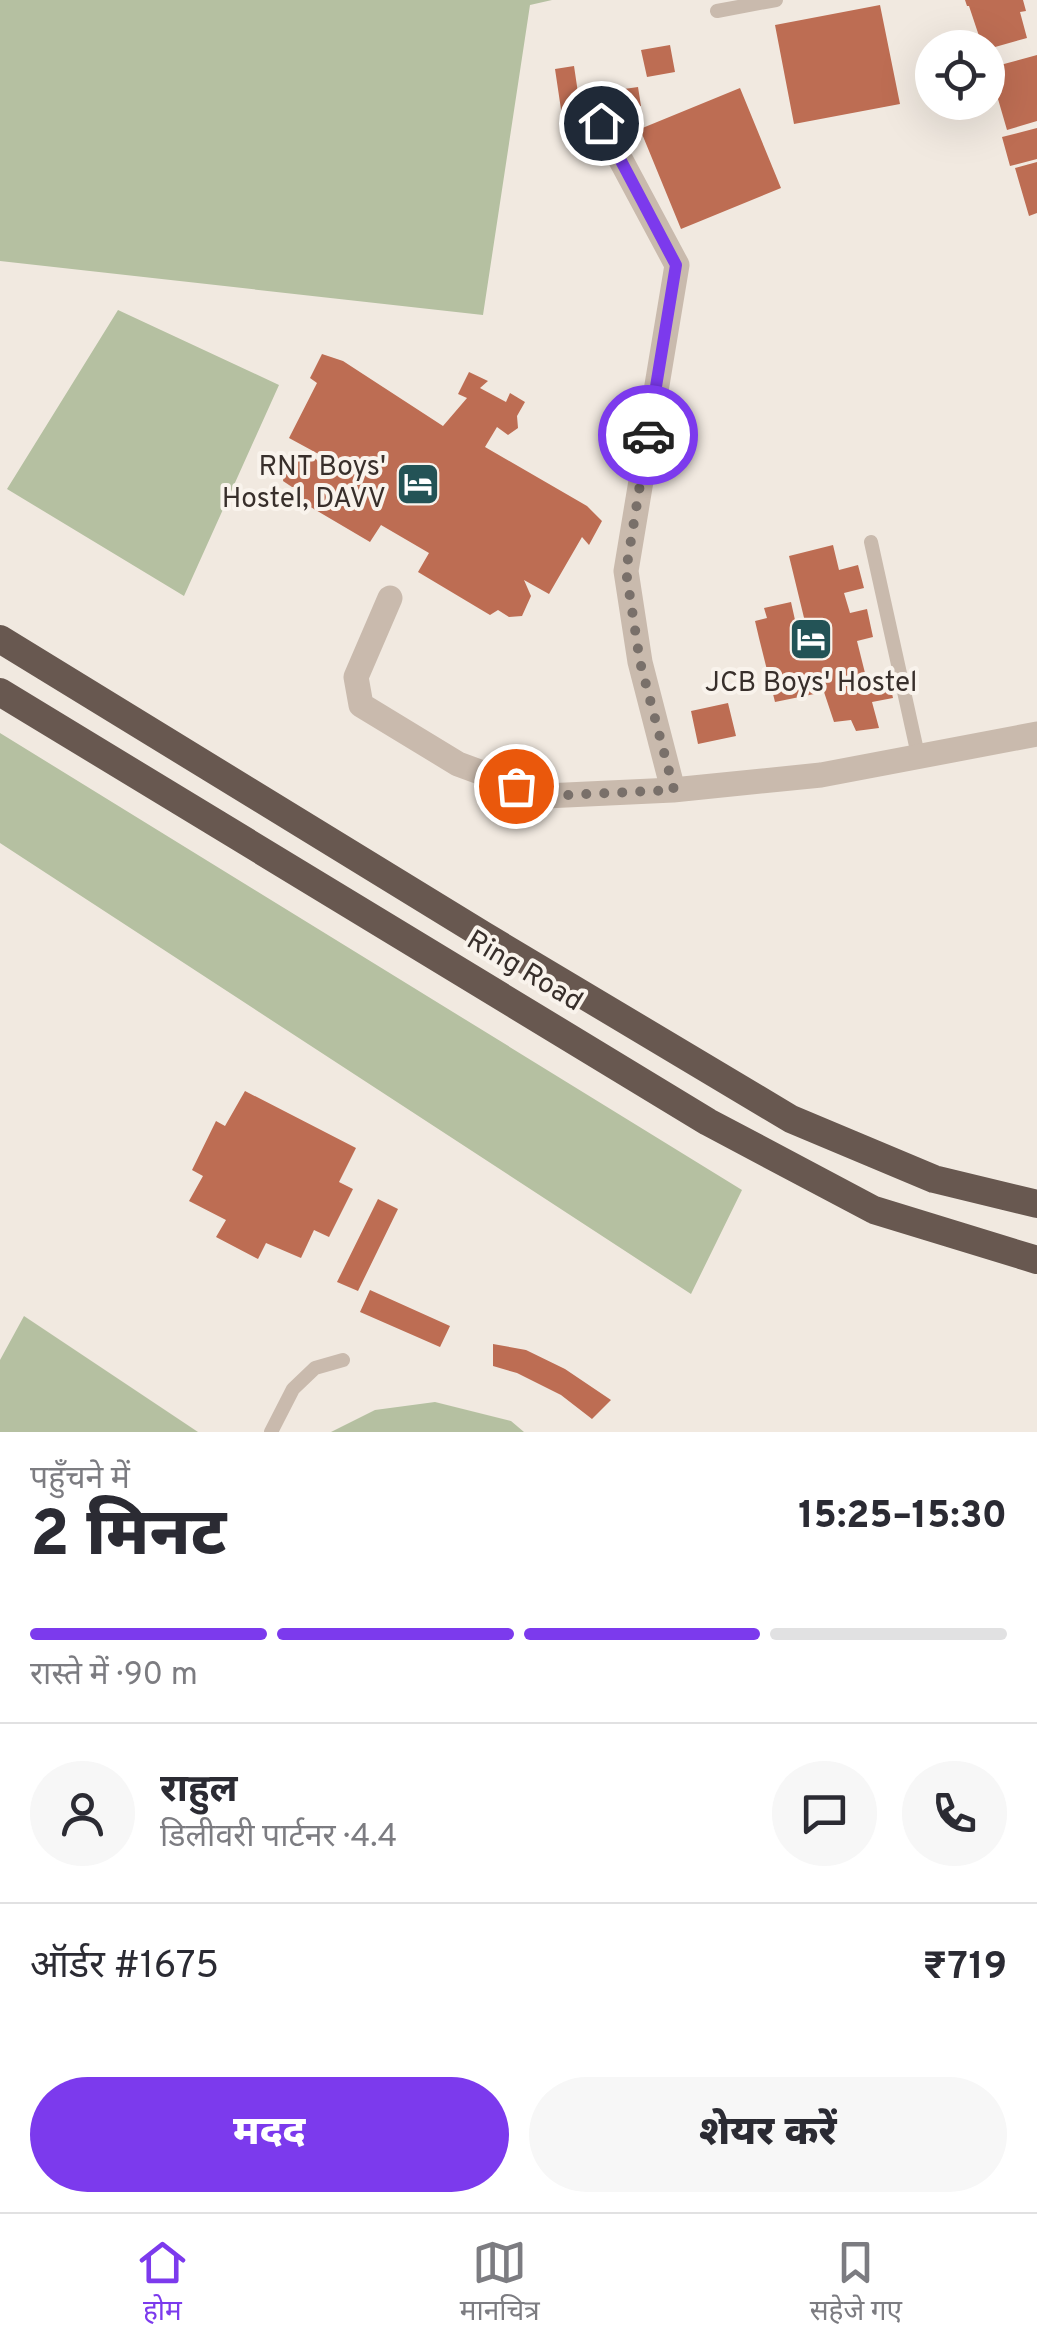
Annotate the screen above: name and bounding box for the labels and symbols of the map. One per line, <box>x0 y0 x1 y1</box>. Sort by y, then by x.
pin <box>559 81 644 166</box>
courier <box>598 385 698 485</box>
place label: RNT Boys' Hostel, DAVV <box>222 450 386 518</box>
hotel icon: RNT Boys' Hostel, DAVV <box>395 461 441 507</box>
hotel icon: JCB Boys' Hostel <box>788 616 834 662</box>
place label: JCB Boys' Hostel <box>705 666 917 702</box>
pin <box>474 744 559 829</box>
street label: Ring Road <box>459 923 589 1021</box>

